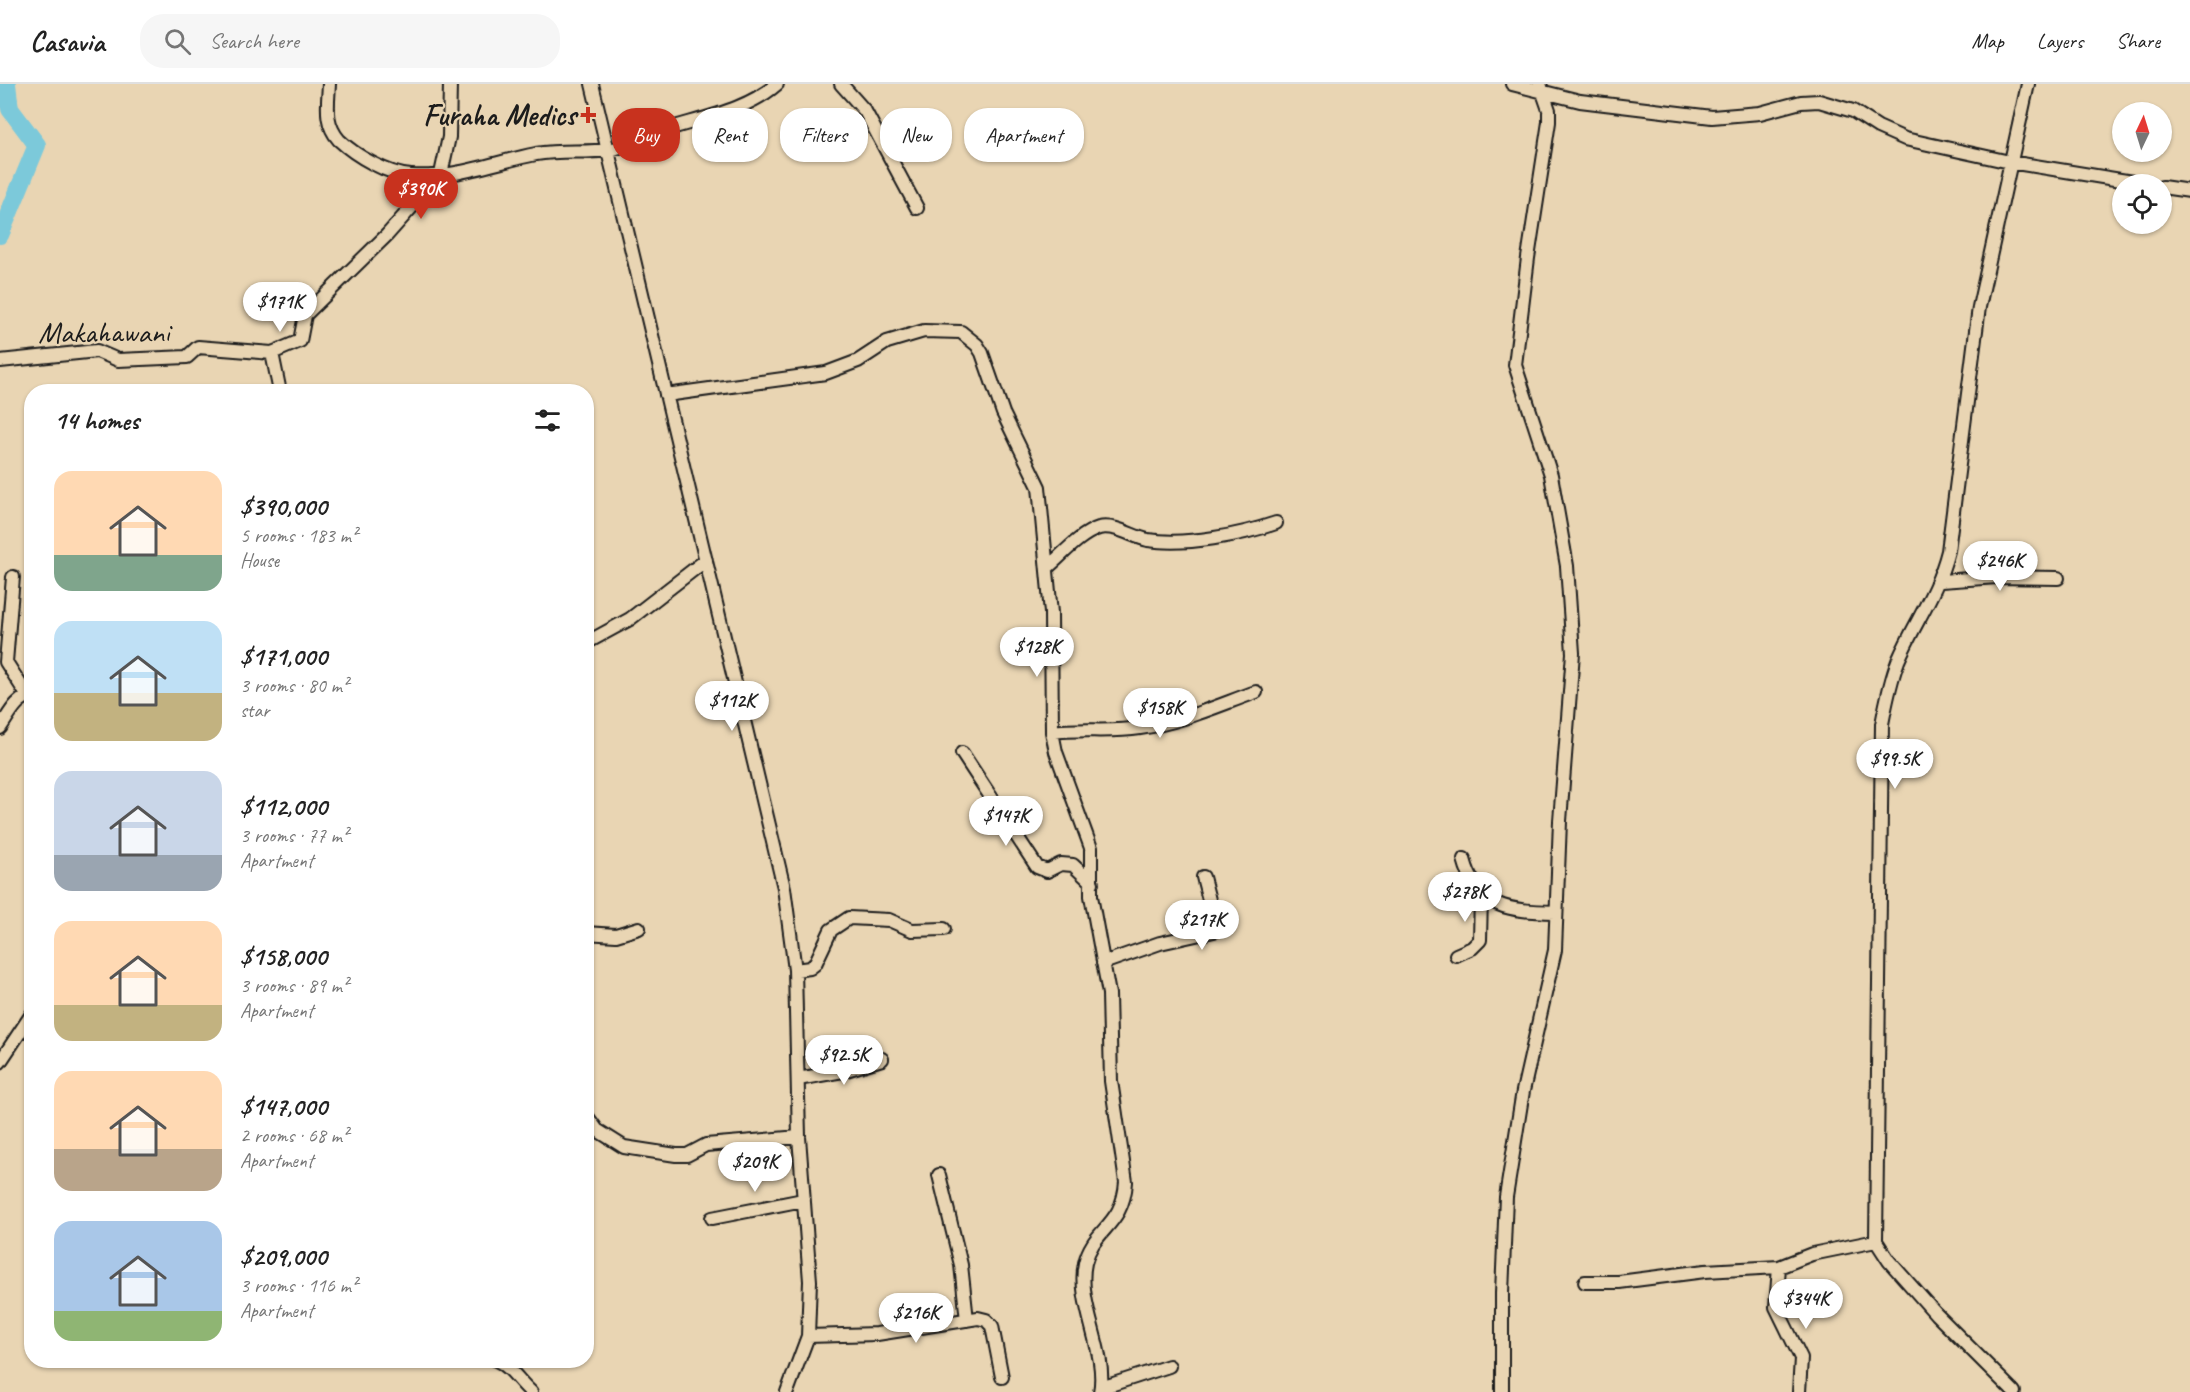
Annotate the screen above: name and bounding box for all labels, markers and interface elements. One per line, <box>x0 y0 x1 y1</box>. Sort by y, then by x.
search box <box>140 14 560 68</box>
text: Casavia <box>30 24 104 59</box>
icon: search <box>161 25 194 58</box>
text: Search here <box>209 27 299 55</box>
text: Map <box>1971 28 2004 54</box>
text: Layers <box>2037 28 2083 54</box>
text: Share <box>2116 28 2160 54</box>
place label: Furaha Medics <box>423 96 579 134</box>
north arrow <box>2112 102 2172 162</box>
map controls <box>2112 102 2172 234</box>
marker: Furaha Medics <box>581 108 595 122</box>
chip: Buy <box>612 108 680 162</box>
chip: Rent <box>692 108 768 162</box>
chip: Filters <box>780 108 868 162</box>
chip: New <box>880 108 952 162</box>
chip: Apartment <box>964 108 1084 162</box>
pin: $390K <box>379 169 463 220</box>
button: locate <box>2112 174 2172 234</box>
text: $390K <box>398 176 444 201</box>
pin: $171K <box>238 282 322 333</box>
text: $171K <box>257 289 303 314</box>
street label: Makahawani <box>38 313 173 351</box>
text: 14 homes <box>54 404 139 437</box>
icon: filters <box>531 404 564 437</box>
text: $390,000 <box>240 490 327 523</box>
icon: home <box>102 495 174 567</box>
text: 5 rooms · 183 m² <box>240 523 357 548</box>
pin: $246K <box>1958 541 2042 592</box>
text: House <box>240 548 279 573</box>
text: $246K <box>1977 548 2023 573</box>
pin: $128K <box>995 627 1079 678</box>
text: $128K <box>1014 634 1060 659</box>
text: $171,000 <box>240 640 327 673</box>
icon: home <box>102 645 174 717</box>
text: 3 rooms · 80 m² <box>240 673 348 698</box>
pin: $112K <box>690 681 774 732</box>
text: $112K <box>709 688 755 713</box>
pin: $158K <box>1118 688 1202 739</box>
text: $158K <box>1137 695 1183 720</box>
text: star <box>240 698 269 723</box>
pin: $99.5K <box>1846 739 1944 790</box>
text: $99.5K <box>1870 746 1920 771</box>
text: $112,000 <box>240 790 327 823</box>
icon: home <box>102 795 174 867</box>
pin: $147K <box>964 796 1048 847</box>
text: $147K <box>983 803 1029 828</box>
text: 3 rooms · 77 m² <box>240 823 348 848</box>
text: Apartment <box>240 848 313 873</box>
pin: $278K <box>1423 872 1507 923</box>
text: $278K <box>1442 879 1488 904</box>
pin: $217K <box>1160 900 1244 951</box>
text: $217K <box>1179 907 1225 932</box>
text: $158,000 <box>240 940 327 973</box>
icon: home <box>102 945 174 1017</box>
text: 3 rooms · 89 m² <box>240 973 348 998</box>
text: Apartment <box>240 998 313 1023</box>
pin: $92.5K <box>795 1035 893 1086</box>
text: $92.5K <box>819 1042 869 1067</box>
text: $147,000 <box>240 1090 327 1123</box>
icon: home <box>102 1095 174 1167</box>
text: 2 rooms · 68 m² <box>240 1123 348 1148</box>
pin: $209K <box>713 1142 797 1193</box>
text: Apartment <box>240 1148 313 1173</box>
text: $209K <box>732 1149 778 1174</box>
text: $209,000 <box>240 1240 327 1273</box>
icon: home <box>102 1245 174 1317</box>
text: 3 rooms · 116 m² <box>240 1273 357 1298</box>
pin: $344K <box>1764 1279 1848 1330</box>
text: $344K <box>1783 1286 1829 1311</box>
pin: $216K <box>874 1293 958 1344</box>
text: Apartment <box>240 1298 313 1323</box>
text: $216K <box>893 1300 939 1325</box>

